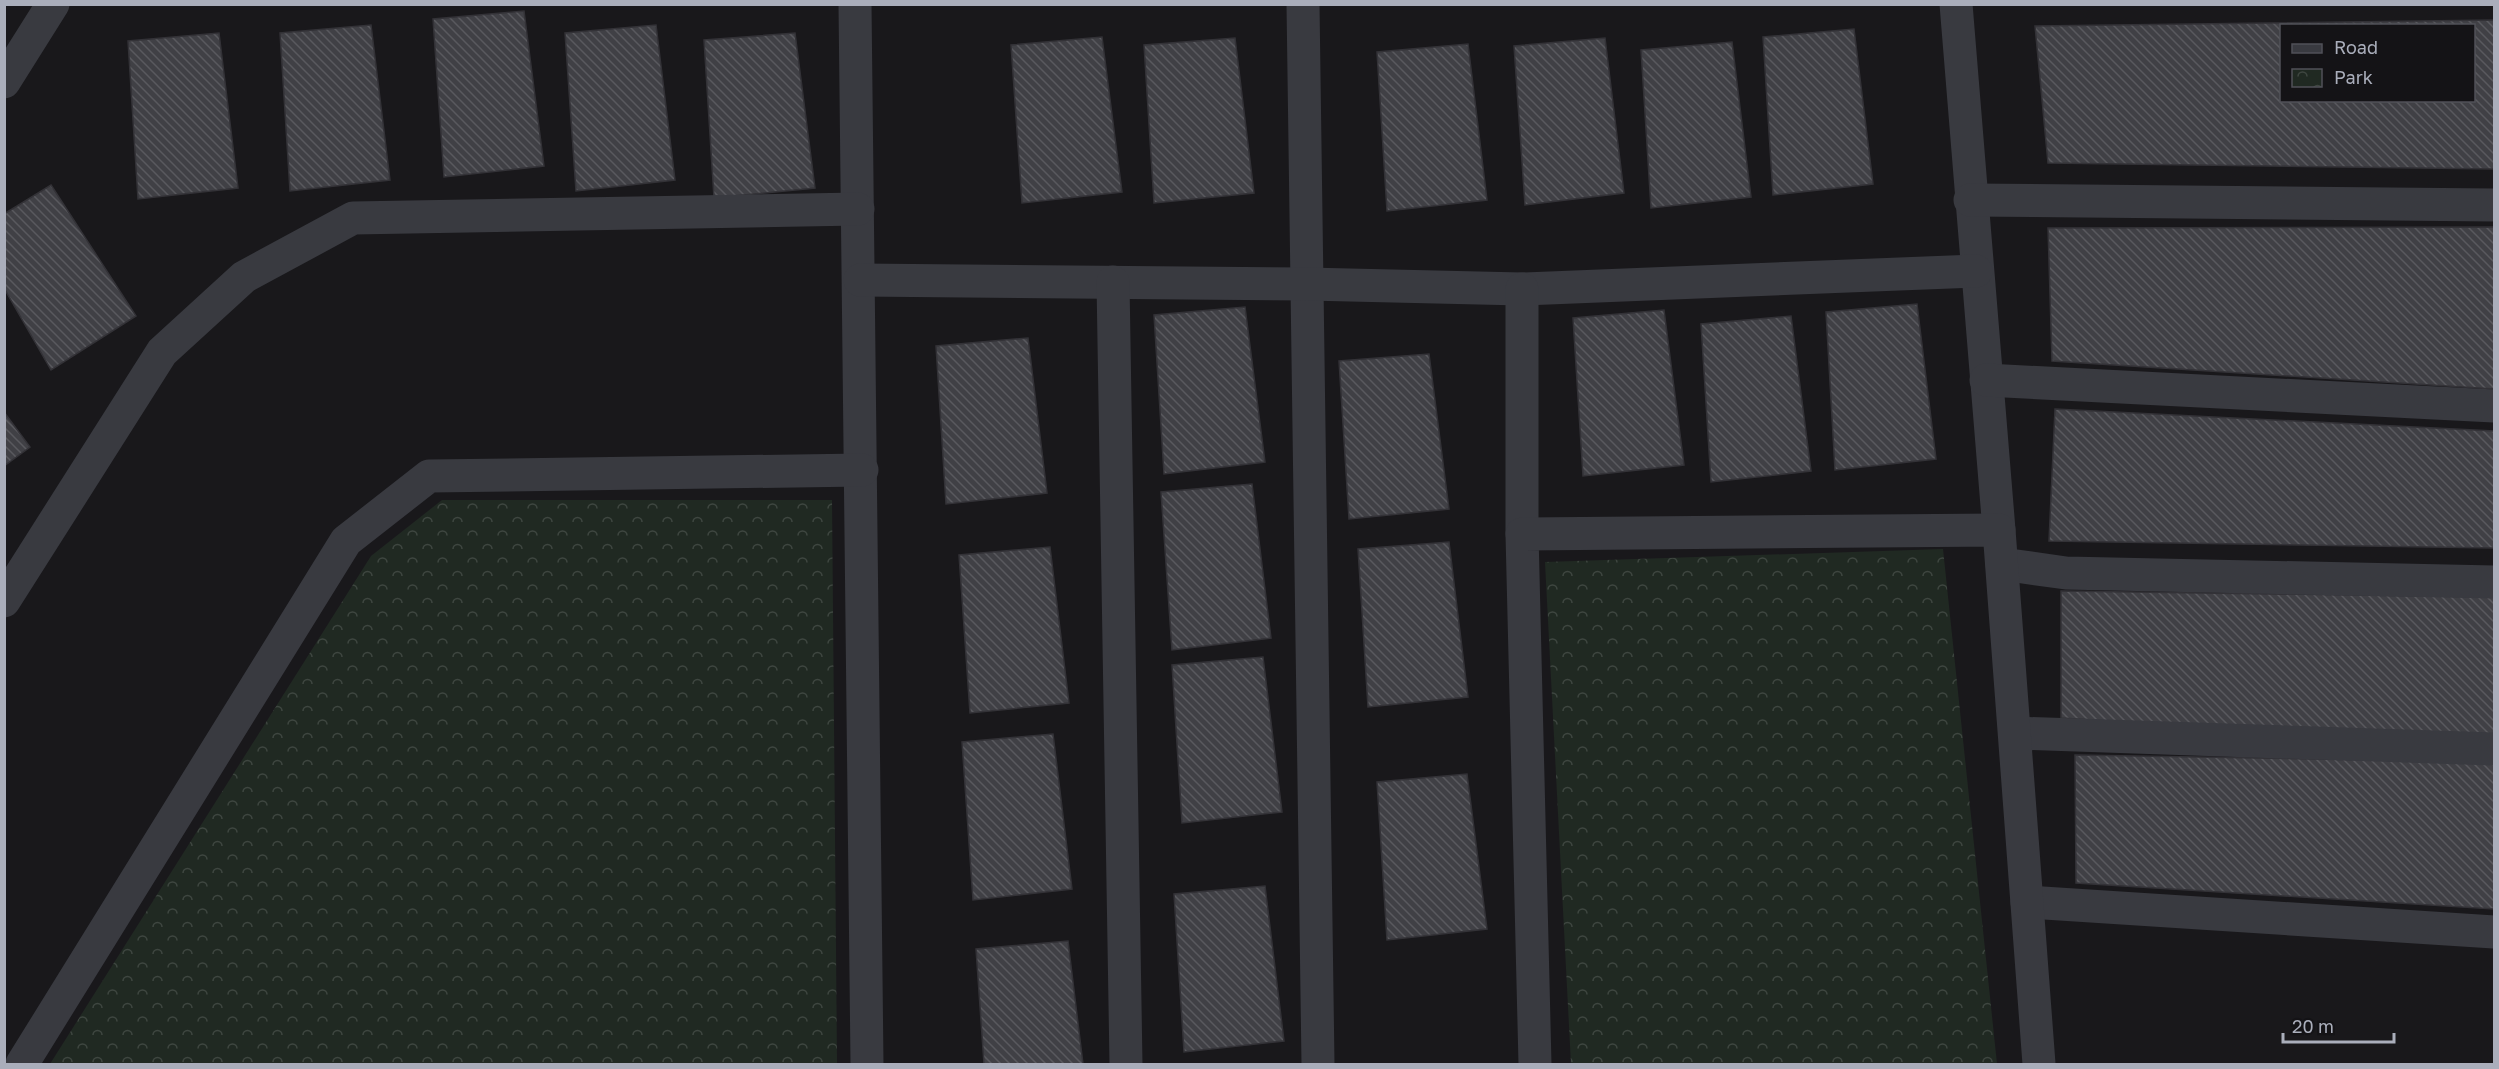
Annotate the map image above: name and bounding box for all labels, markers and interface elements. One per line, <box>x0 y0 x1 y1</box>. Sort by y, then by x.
legend <box>2280 24 2475 102</box>
text: Road <box>2334 36 2378 58</box>
text: Park <box>2334 66 2373 88</box>
scale bar <box>2283 1006 2394 1044</box>
text: 20 m <box>2292 1015 2334 1037</box>

